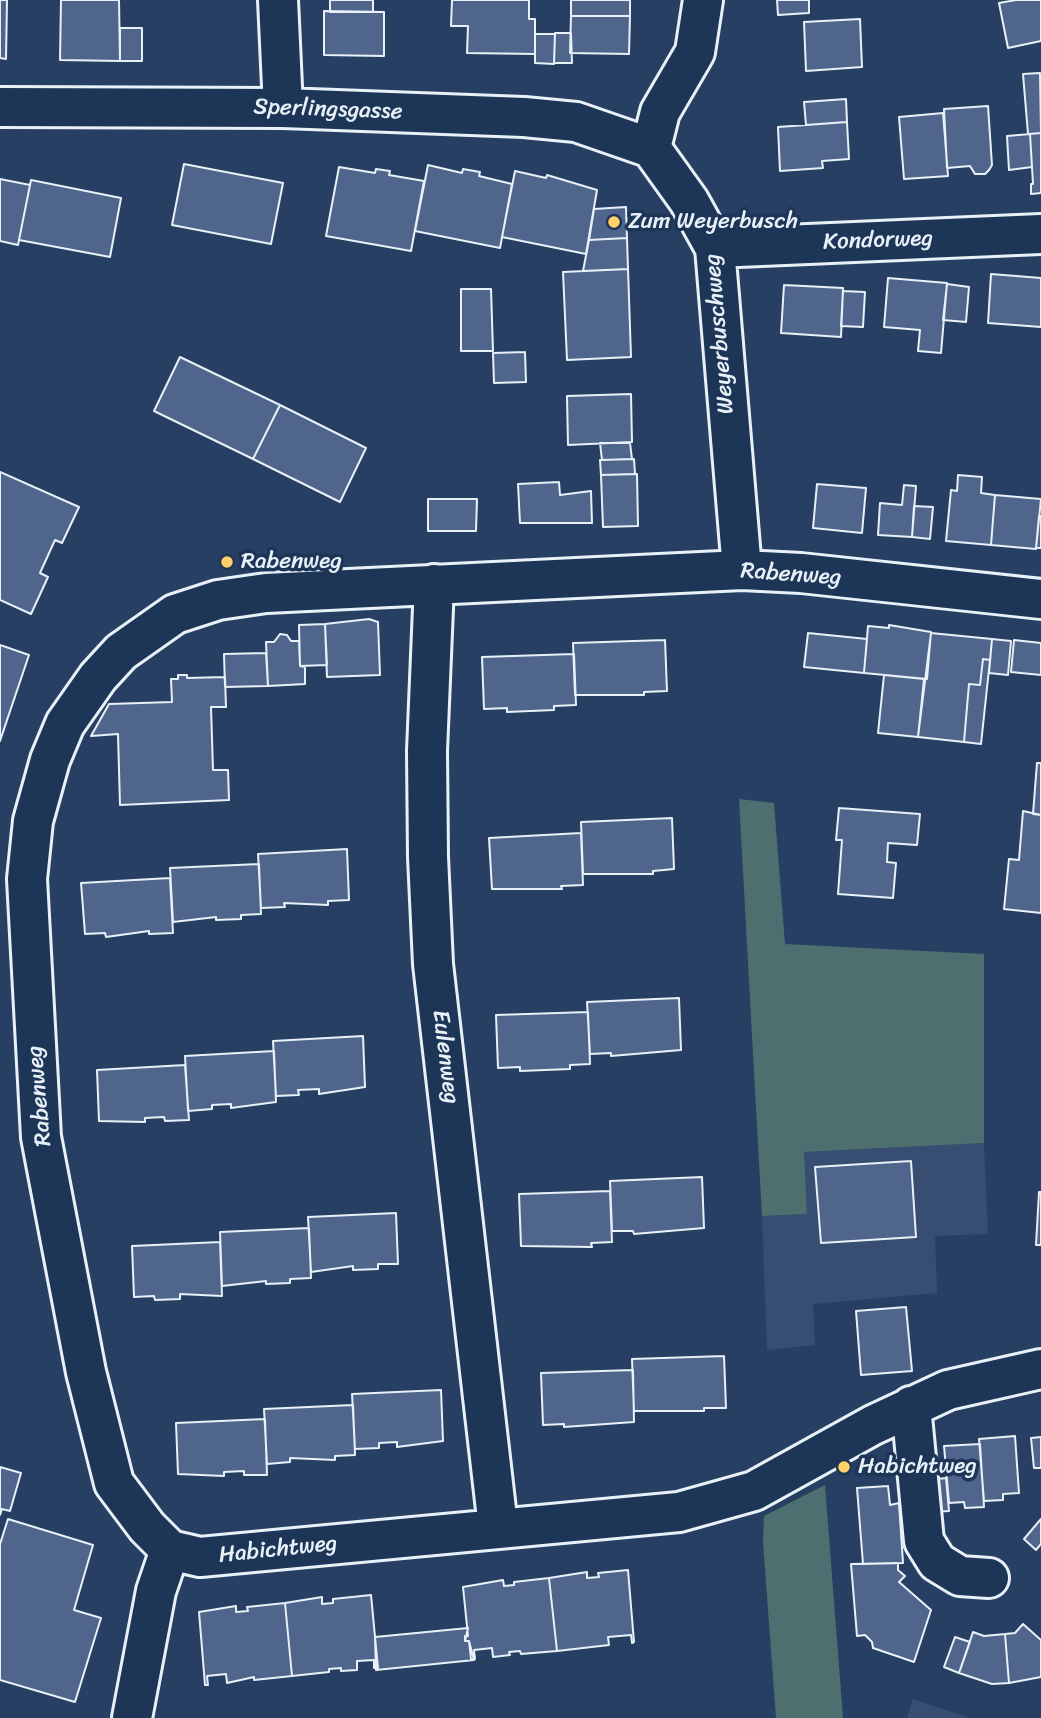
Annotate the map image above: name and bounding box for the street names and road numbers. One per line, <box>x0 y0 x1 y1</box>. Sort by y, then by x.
street label: Sperlingsgasse <box>253 94 403 126</box>
street label: Kondorweg <box>823 225 933 257</box>
street label: Weyerbuschweg <box>699 253 741 415</box>
street label: Rabenweg <box>740 558 842 592</box>
street label: Eulenweg <box>426 1008 464 1106</box>
street label: Rabenweg <box>22 1045 58 1147</box>
street label: Habichtweg <box>217 1530 339 1570</box>

